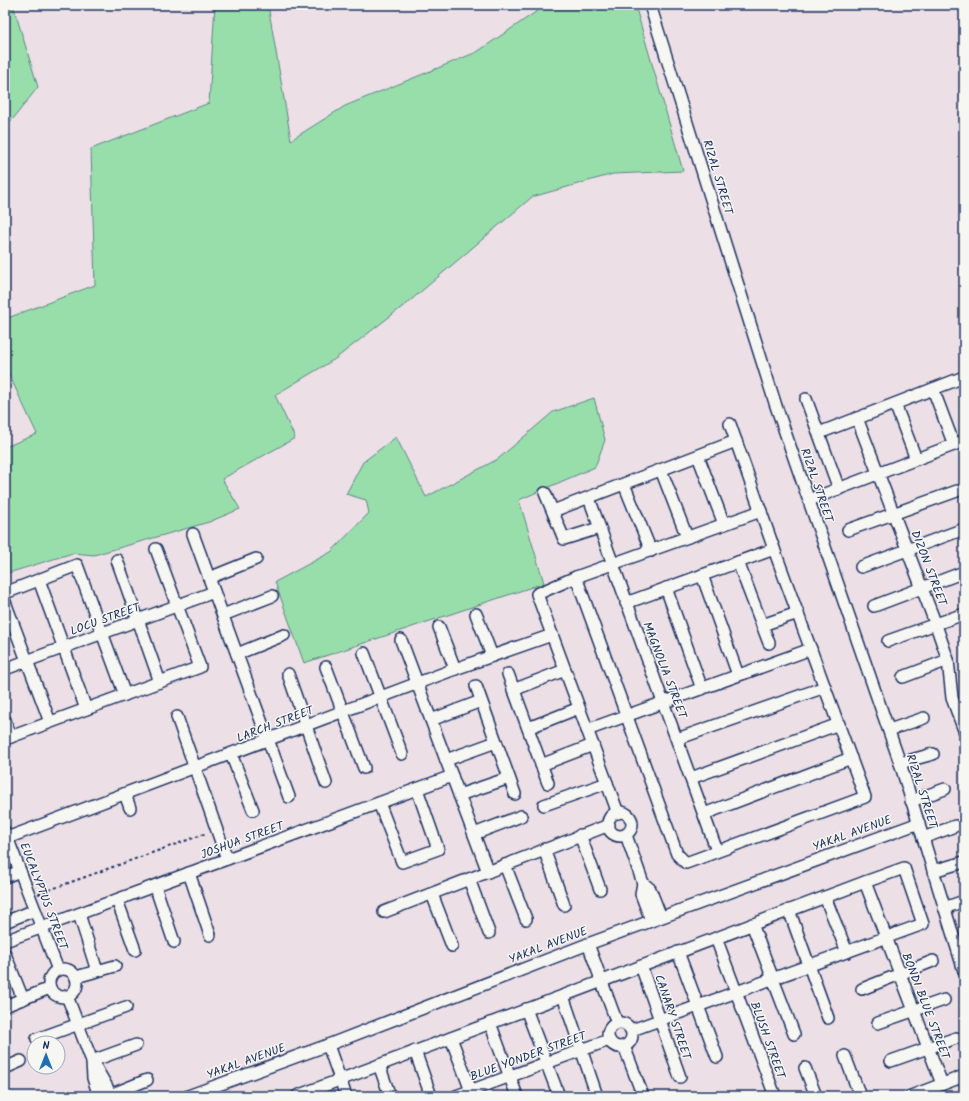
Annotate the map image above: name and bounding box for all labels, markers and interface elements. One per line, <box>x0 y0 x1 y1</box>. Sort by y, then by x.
street label: RIZAL STREET <box>697 138 738 218</box>
street label: RIZAL STREET <box>795 446 839 526</box>
street label: DIZON STREET <box>905 528 952 610</box>
street label: LOCU STREET <box>67 597 144 641</box>
street label: MAGNOLIA STREET <box>637 619 692 723</box>
street label: LARCH STREET <box>234 700 318 748</box>
street label: RIZAL STREET <box>901 752 943 832</box>
street label: YAKAL AVENUE <box>810 810 895 857</box>
street label: JOSHUA STREET <box>198 816 288 864</box>
street label: EUCALYPTUS STREET <box>14 840 73 954</box>
street label: YAKAL AVENUE <box>506 921 591 969</box>
street label: BONDI BLUE STREET <box>896 950 955 1064</box>
street label: CANARY STREET <box>649 972 696 1064</box>
street label: BLUSH STREET <box>745 999 791 1083</box>
street label: BLUE YONDER STREET <box>467 1026 590 1086</box>
north arrow <box>26 1035 66 1075</box>
text: N <box>43 1037 50 1055</box>
street label: YAKAL AVENUE <box>204 1038 289 1085</box>

